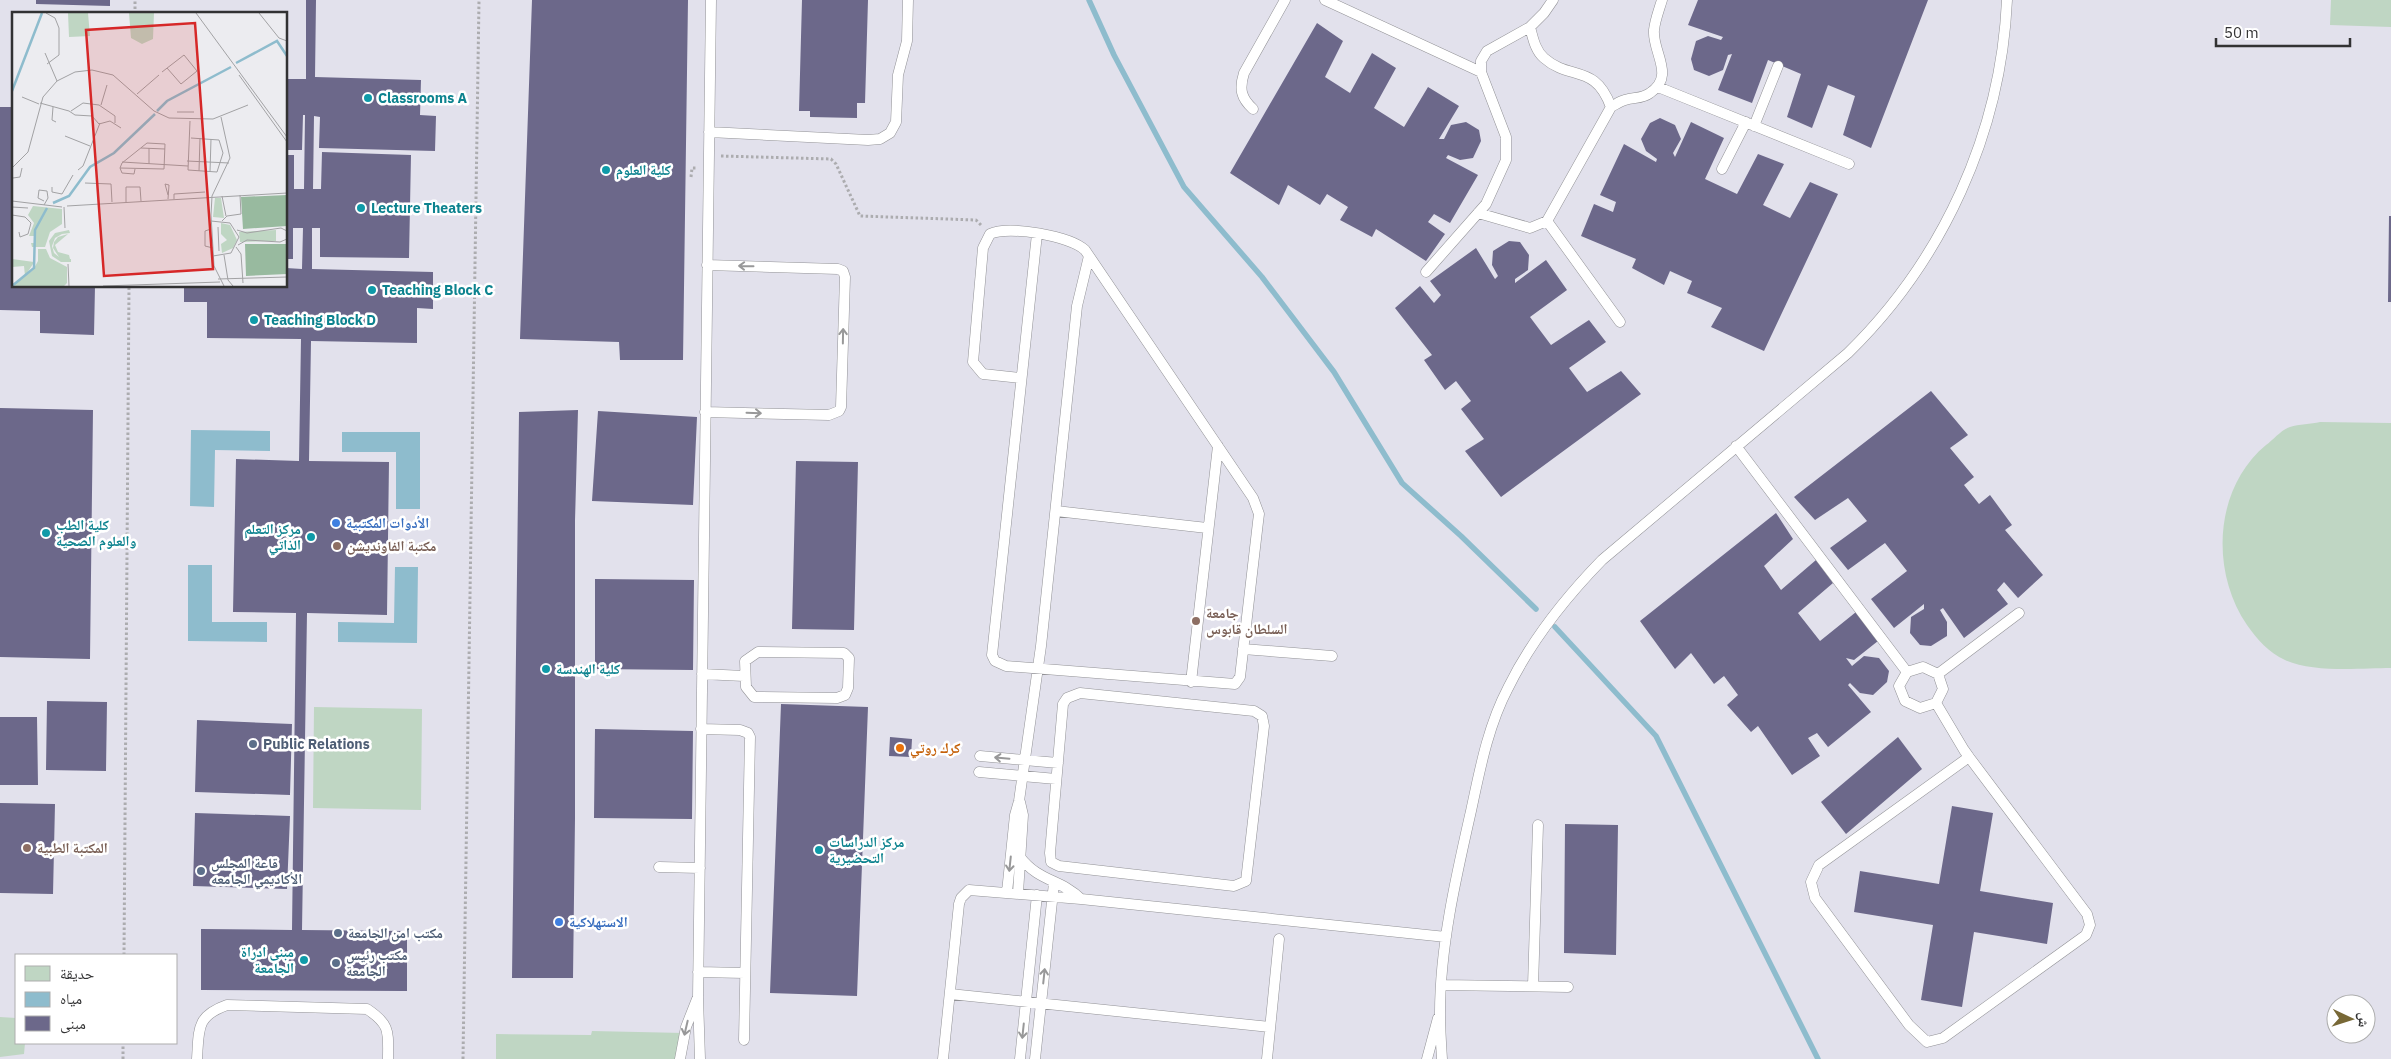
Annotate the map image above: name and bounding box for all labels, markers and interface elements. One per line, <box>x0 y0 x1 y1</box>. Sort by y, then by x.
inset map <box>12 12 288 288</box>
scale bar <box>2216 15 2350 47</box>
text: 50 m <box>2224 23 2259 42</box>
place label: Classrooms A <box>378 89 468 107</box>
marker: Classrooms A <box>362 92 374 104</box>
place label: كلية العلوم <box>616 161 671 180</box>
marker: كلية العلوم <box>600 164 612 176</box>
place label: Lecture Theaters <box>371 199 482 217</box>
marker: Lecture Theaters <box>355 202 367 214</box>
one-way arrow <box>738 261 754 271</box>
place label: Teaching Block C <box>382 281 493 299</box>
marker: Teaching Block C <box>366 284 378 296</box>
place label: Teaching Block D <box>264 311 376 329</box>
marker: Teaching Block D <box>248 314 260 326</box>
one-way arrow <box>838 328 848 344</box>
one-way arrow <box>746 409 762 418</box>
place label: الأدوات المكتبية <box>346 514 429 532</box>
place label: كلية الطب والعلوم الصحية <box>56 516 136 551</box>
marker: الأدوات المكتبية <box>330 517 342 529</box>
place label: مركز التعلم الذاتي <box>244 520 301 556</box>
marker: كلية الطب والعلوم الصحية <box>40 527 52 539</box>
marker: مركز التعلم الذاتي <box>305 531 317 543</box>
place label: مكتبة الفاونديشن <box>347 537 436 555</box>
marker: مكتبة الفاونديشن <box>331 540 343 552</box>
place label: جامعة السلطان قابوس <box>1206 604 1287 638</box>
marker: جامعة السلطان قابوس <box>1190 615 1202 627</box>
place label: كلية الهندسة <box>556 660 620 678</box>
marker: كلية الهندسة <box>540 663 552 675</box>
place label: Public Relations <box>263 735 370 753</box>
marker: Public Relations <box>247 738 259 750</box>
place label: كرك روتي <box>910 739 960 759</box>
marker: كرك روتي <box>894 742 906 754</box>
one-way arrow <box>994 753 1010 762</box>
place label: مركز الدراسات التحضيرية <box>829 833 904 867</box>
place label: المكتبة الطبية <box>37 839 108 857</box>
marker: المكتبة الطبية <box>21 842 33 854</box>
marker: مركز الدراسات التحضيرية <box>813 844 825 856</box>
place label: قاعة المجلس الأكاديمي الجامعه <box>211 854 302 890</box>
one-way arrow <box>1005 856 1015 872</box>
marker: قاعة المجلس الأكاديمي الجامعه <box>195 865 207 877</box>
place label: الاستهلاكية <box>569 913 628 931</box>
marker: الاستهلاكية <box>553 916 565 928</box>
place label: مكتب امن الجامعة <box>348 924 443 942</box>
marker: مكتب امن الجامعة <box>332 927 344 939</box>
place label: مبنى ادراة الجامعة <box>241 943 294 977</box>
place label: مكتب رئيس الجامعة <box>346 946 408 980</box>
legend <box>15 954 178 1044</box>
marker: مبنى ادراة الجامعة <box>298 954 310 966</box>
marker: مكتب رئيس الجامعة <box>330 957 342 969</box>
text: حديقة <box>60 964 95 983</box>
one-way arrow <box>1039 968 1049 984</box>
text: مياه <box>60 989 82 1008</box>
north arrow <box>2326 994 2376 1044</box>
text: ش <box>2354 1012 2373 1028</box>
text: مبنى <box>60 1014 86 1034</box>
one-way arrow <box>681 1019 690 1035</box>
one-way arrow <box>1018 1023 1028 1039</box>

